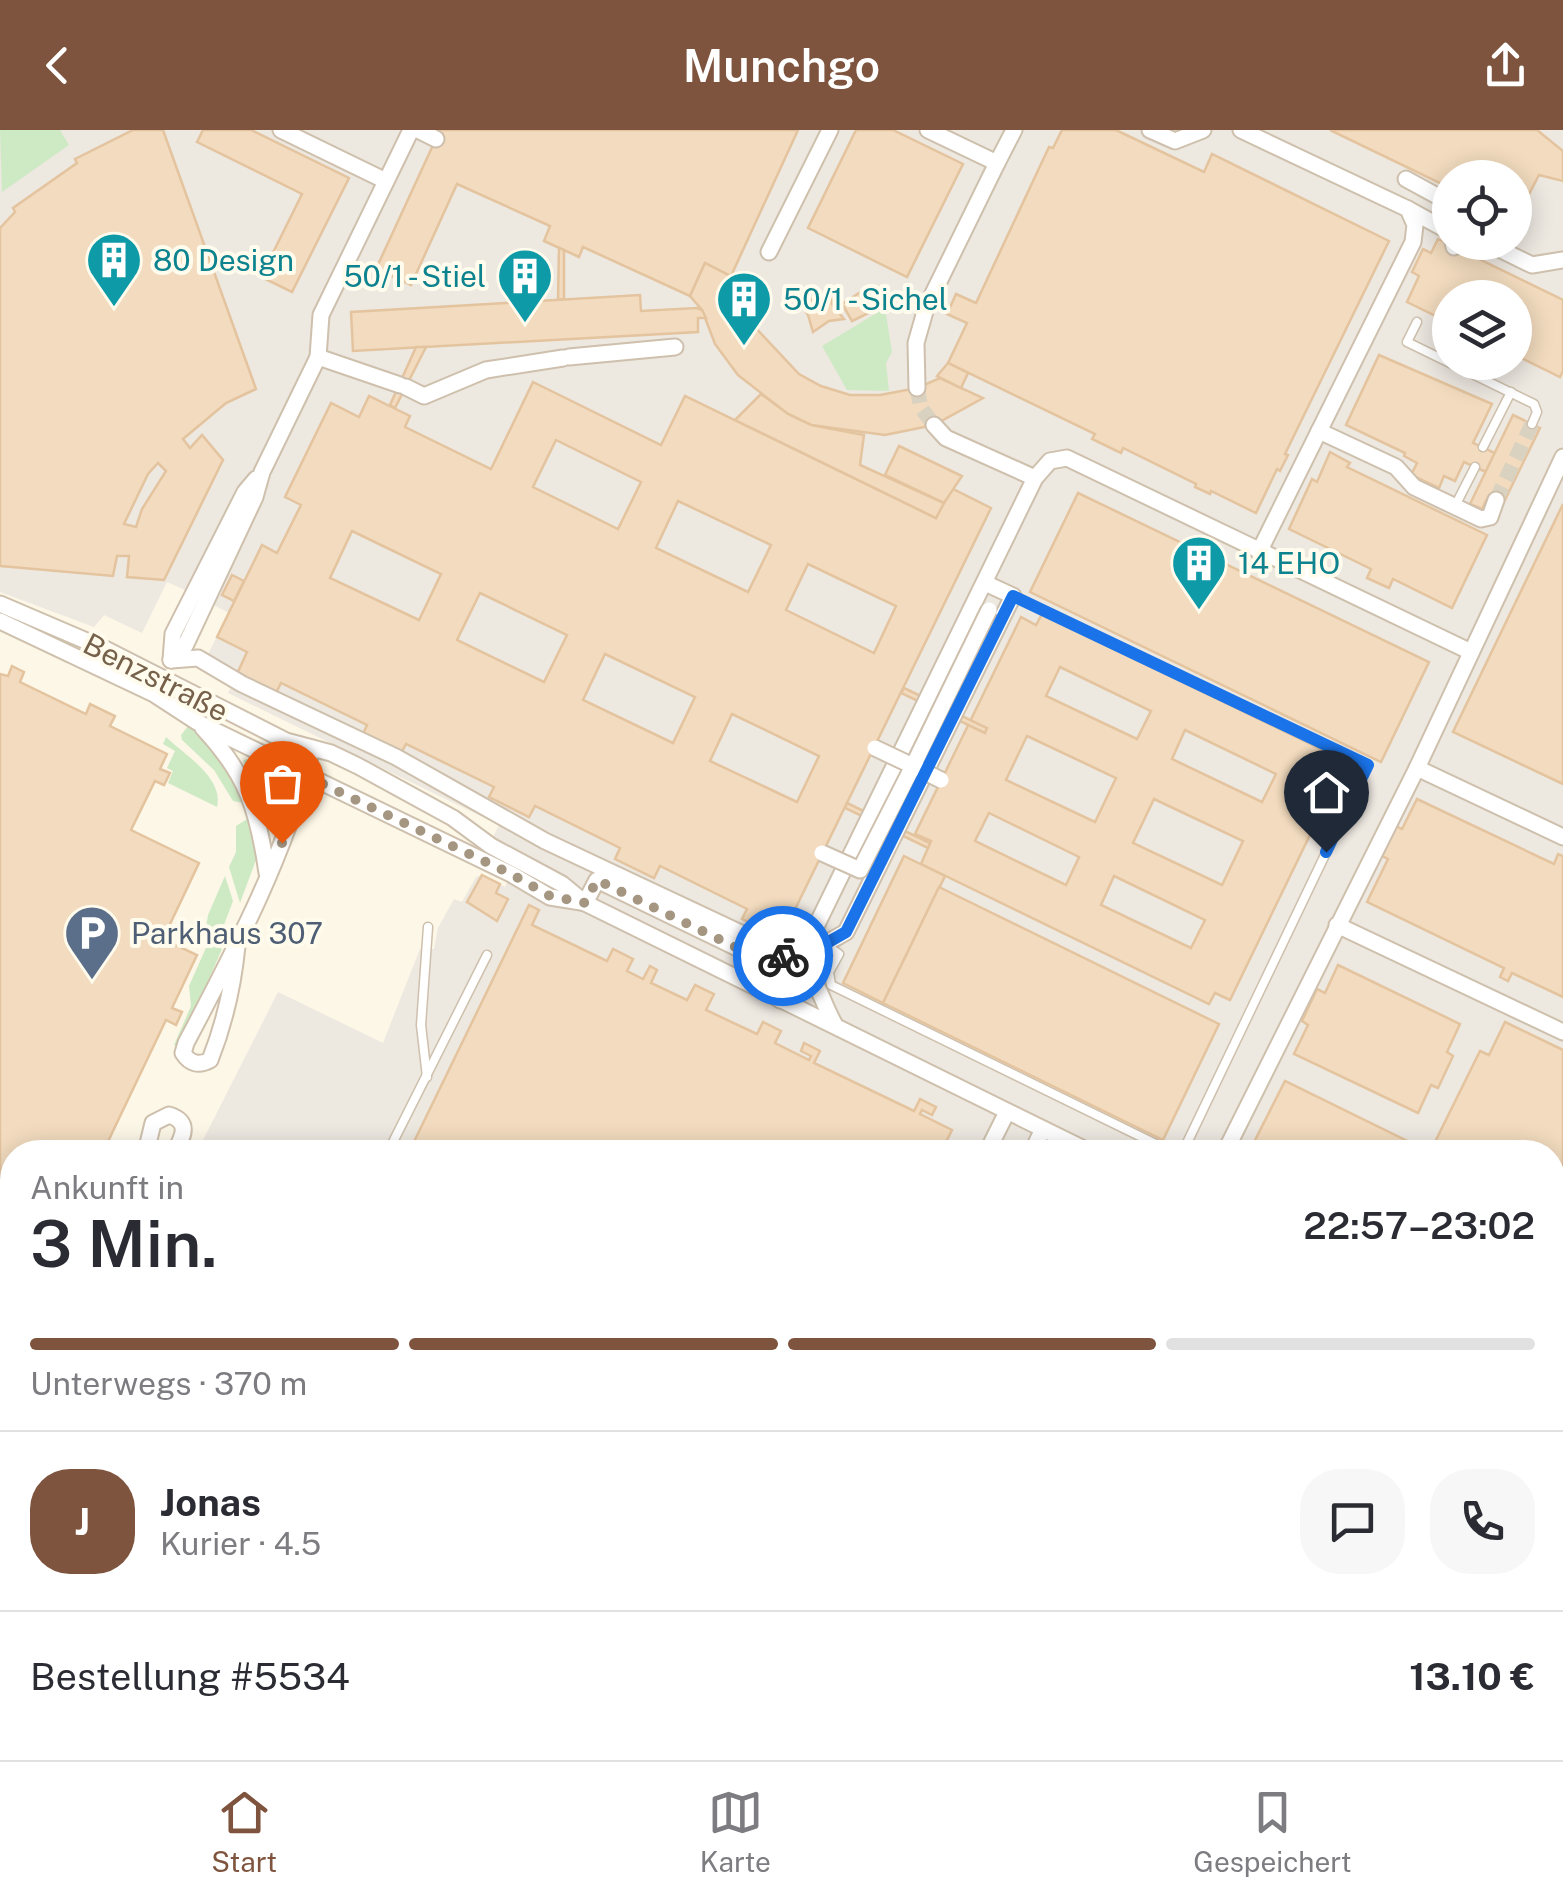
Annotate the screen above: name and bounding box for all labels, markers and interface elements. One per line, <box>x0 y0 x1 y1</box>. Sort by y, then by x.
icon: back <box>30 38 85 93</box>
icon: share <box>1478 38 1533 93</box>
text: Munchgo <box>683 39 880 92</box>
map controls <box>1432 160 1532 380</box>
button: locate <box>1432 160 1532 260</box>
building icon: 80 Design <box>84 230 144 309</box>
place label: 80 Design <box>153 242 294 278</box>
building icon: 50/1 - Stiel <box>495 246 555 325</box>
place label: 50/1 - Stiel <box>343 258 486 294</box>
building icon: 50/1 - Sichel <box>714 269 774 348</box>
button: layers <box>1432 280 1532 380</box>
place label: 50/1 - Sichel <box>783 281 948 317</box>
building icon: 14 EHO <box>1169 533 1229 612</box>
place label: 14 EHO <box>1238 545 1340 581</box>
street label: Benzstraße <box>77 625 235 729</box>
pin <box>240 741 325 844</box>
pin <box>1284 750 1369 853</box>
icon: bag <box>255 756 310 811</box>
icon: home <box>1299 765 1354 820</box>
parking icon: Parkhaus 307 <box>62 903 122 982</box>
courier <box>733 906 833 1006</box>
place label: Parkhaus 307 <box>131 915 323 951</box>
icon: bike <box>756 929 811 984</box>
text: Ankunft in <box>30 1169 184 1206</box>
text: 22:57–23:02 <box>1303 1203 1535 1248</box>
text: 3 Min. <box>30 1205 217 1282</box>
text: Unterwegs · 370 m <box>30 1365 307 1402</box>
button: chat <box>1300 1469 1405 1574</box>
button: phone <box>1430 1469 1535 1574</box>
text: Jonas <box>160 1480 261 1525</box>
text: J <box>75 1499 90 1544</box>
text: Kurier · 4.5 <box>160 1525 321 1562</box>
text: Bestellung #5534 <box>30 1654 350 1699</box>
text: 13.10 € <box>1409 1654 1535 1699</box>
tab: Start <box>211 1785 277 1878</box>
tab: Karte <box>700 1785 771 1878</box>
tab: Gespeichert <box>1193 1785 1352 1878</box>

